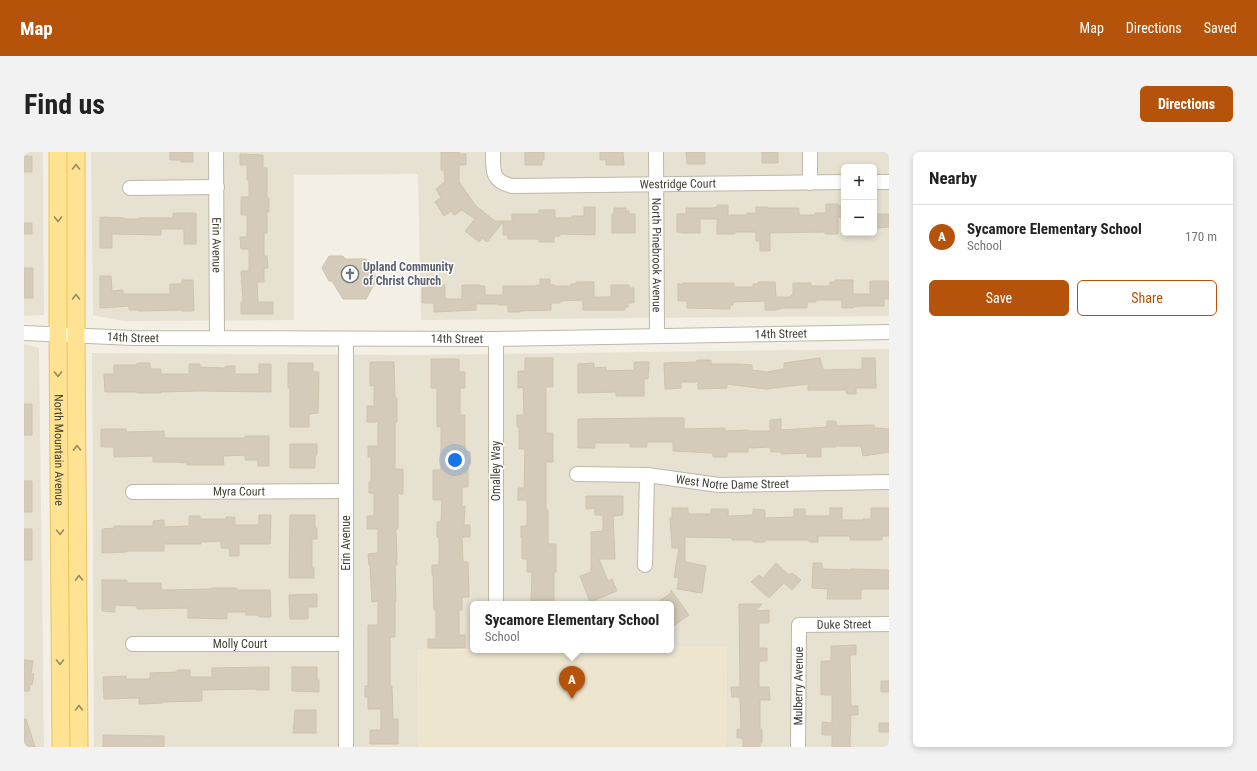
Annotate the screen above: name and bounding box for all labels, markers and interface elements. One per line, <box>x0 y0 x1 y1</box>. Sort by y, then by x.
text: Map <box>20 17 53 40</box>
text: Map <box>1080 20 1104 36</box>
text: Directions <box>1126 20 1182 36</box>
text: Saved <box>1204 20 1237 36</box>
button: Directions <box>1140 86 1233 122</box>
text: Find us <box>24 88 105 121</box>
one-way arrow <box>72 164 80 170</box>
map controls <box>841 164 877 236</box>
button: + <box>841 164 877 200</box>
text: Nearby <box>929 168 977 188</box>
street label: Westridge Court <box>640 177 717 191</box>
street label: North Pinebrook Avenue <box>649 198 664 313</box>
button: − <box>841 200 877 236</box>
one-way arrow <box>54 216 62 222</box>
street label: Erin Avenue <box>209 217 224 273</box>
text: Sycamore Elementary School <box>967 220 1142 238</box>
text: A <box>938 229 946 244</box>
text: 170 m <box>1185 229 1217 244</box>
text: School <box>967 238 1002 253</box>
place label: Upland Community of Christ Church <box>363 260 454 288</box>
church icon: Upland Community of Christ Church <box>340 264 360 284</box>
button: Save <box>929 280 1069 316</box>
button: Share <box>1077 280 1217 316</box>
one-way arrow <box>72 294 80 300</box>
street label: 14th Street <box>755 326 807 341</box>
street label: 14th Street <box>107 330 159 345</box>
street label: 14th Street <box>431 332 483 346</box>
one-way arrow <box>54 371 62 377</box>
street label: North Mountain Avenue <box>51 394 66 506</box>
street label: Omalley Way <box>489 441 503 501</box>
one-way arrow <box>73 445 81 451</box>
your location <box>445 450 465 470</box>
street label: West Notre Dame Street <box>675 472 790 492</box>
street label: Myra Court <box>213 484 266 499</box>
street label: Erin Avenue <box>339 515 353 571</box>
one-way arrow <box>56 529 64 535</box>
one-way arrow <box>75 575 83 581</box>
popup <box>470 601 674 653</box>
text: Sycamore Elementary School <box>485 611 659 629</box>
street label: Duke Street <box>817 617 872 632</box>
text: School <box>485 629 520 644</box>
street label: Molly Court <box>213 637 268 651</box>
street label: Mulberry Avenue <box>791 646 806 726</box>
one-way arrow <box>56 659 64 665</box>
pin: A <box>559 666 585 699</box>
one-way arrow <box>75 705 83 711</box>

